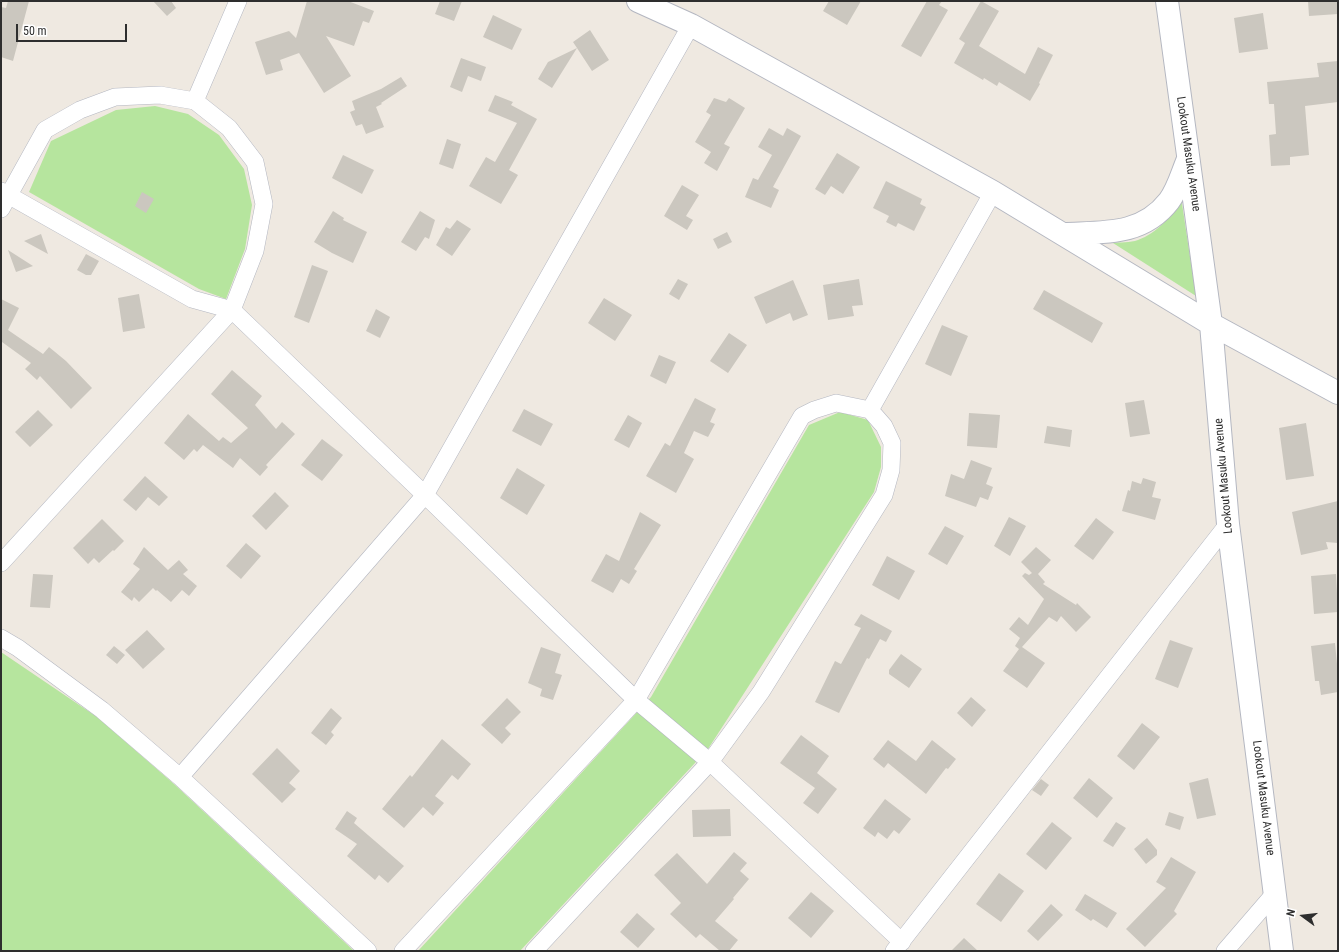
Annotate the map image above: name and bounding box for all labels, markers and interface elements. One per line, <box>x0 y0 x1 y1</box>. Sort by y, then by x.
scale bar <box>18 16 129 42</box>
text: 50 m <box>23 24 47 38</box>
street label: Lookout Masuku Avenue <box>1173 96 1203 212</box>
street label: Lookout Masuku Avenue <box>1212 418 1236 534</box>
street label: Lookout Masuku Avenue <box>1249 740 1277 856</box>
north arrow <box>1283 896 1323 936</box>
text: N <box>1284 908 1298 918</box>

